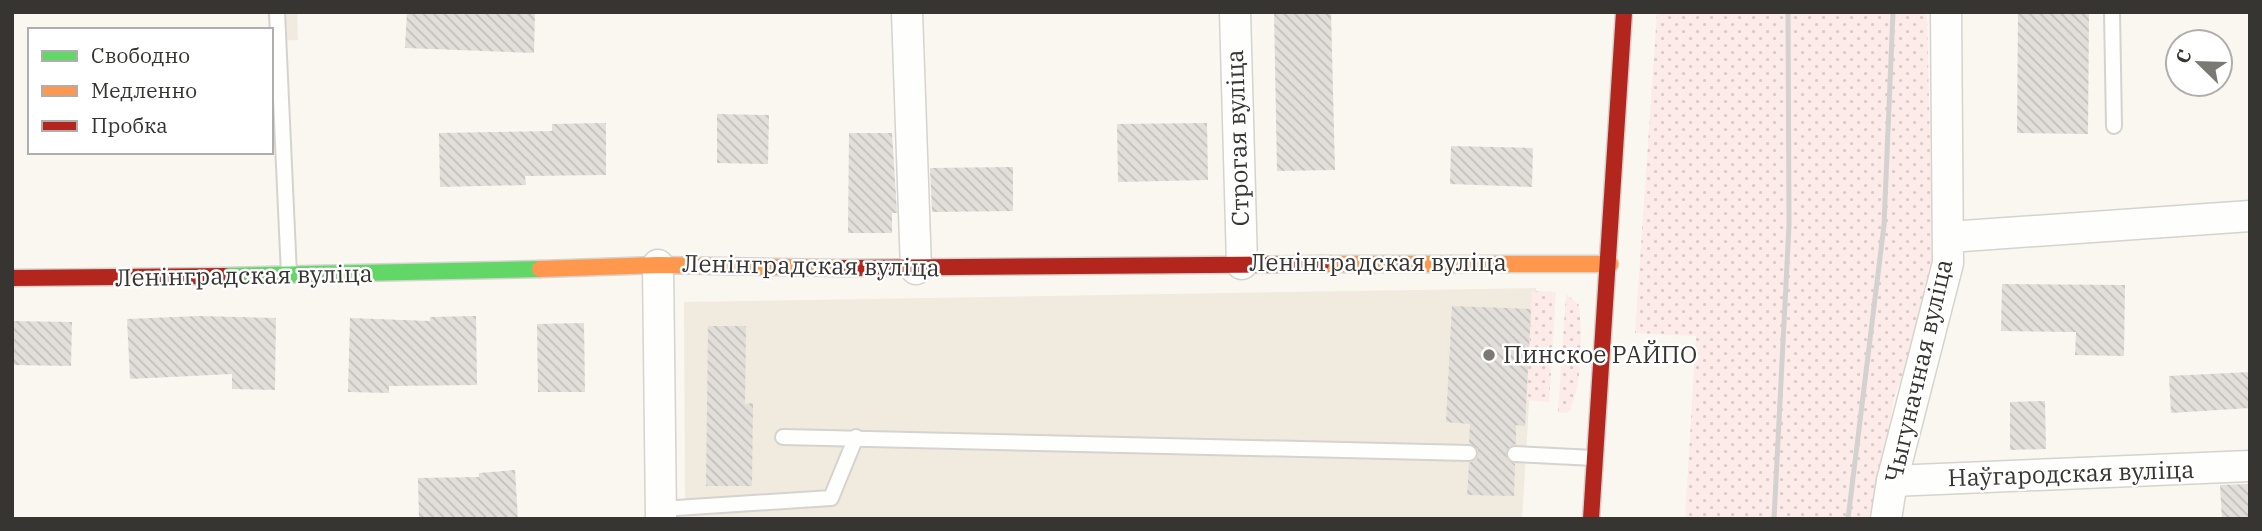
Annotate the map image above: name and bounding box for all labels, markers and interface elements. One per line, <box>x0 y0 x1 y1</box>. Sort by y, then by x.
legend <box>28 28 273 154</box>
north arrow <box>2164 28 2234 98</box>
text: Свободно <box>91 41 190 69</box>
text: С <box>2170 46 2197 67</box>
street label: Строгая вуліца <box>1218 49 1256 227</box>
text: Медленно <box>91 76 197 104</box>
text: Пробка <box>91 111 168 139</box>
street label: Ленінградская вуліца <box>1249 246 1507 278</box>
street label: Ленінградская вуліца <box>682 247 940 283</box>
street label: Чыгуначная вуліца <box>1877 256 1959 486</box>
street label: Ленінградская вуліца <box>115 257 373 293</box>
place label: Пинское РАЙПО <box>1503 338 1697 370</box>
marker: Пинское РАЙПО <box>1481 347 1497 363</box>
street label: Наўгародская вуліца <box>1947 453 2195 493</box>

